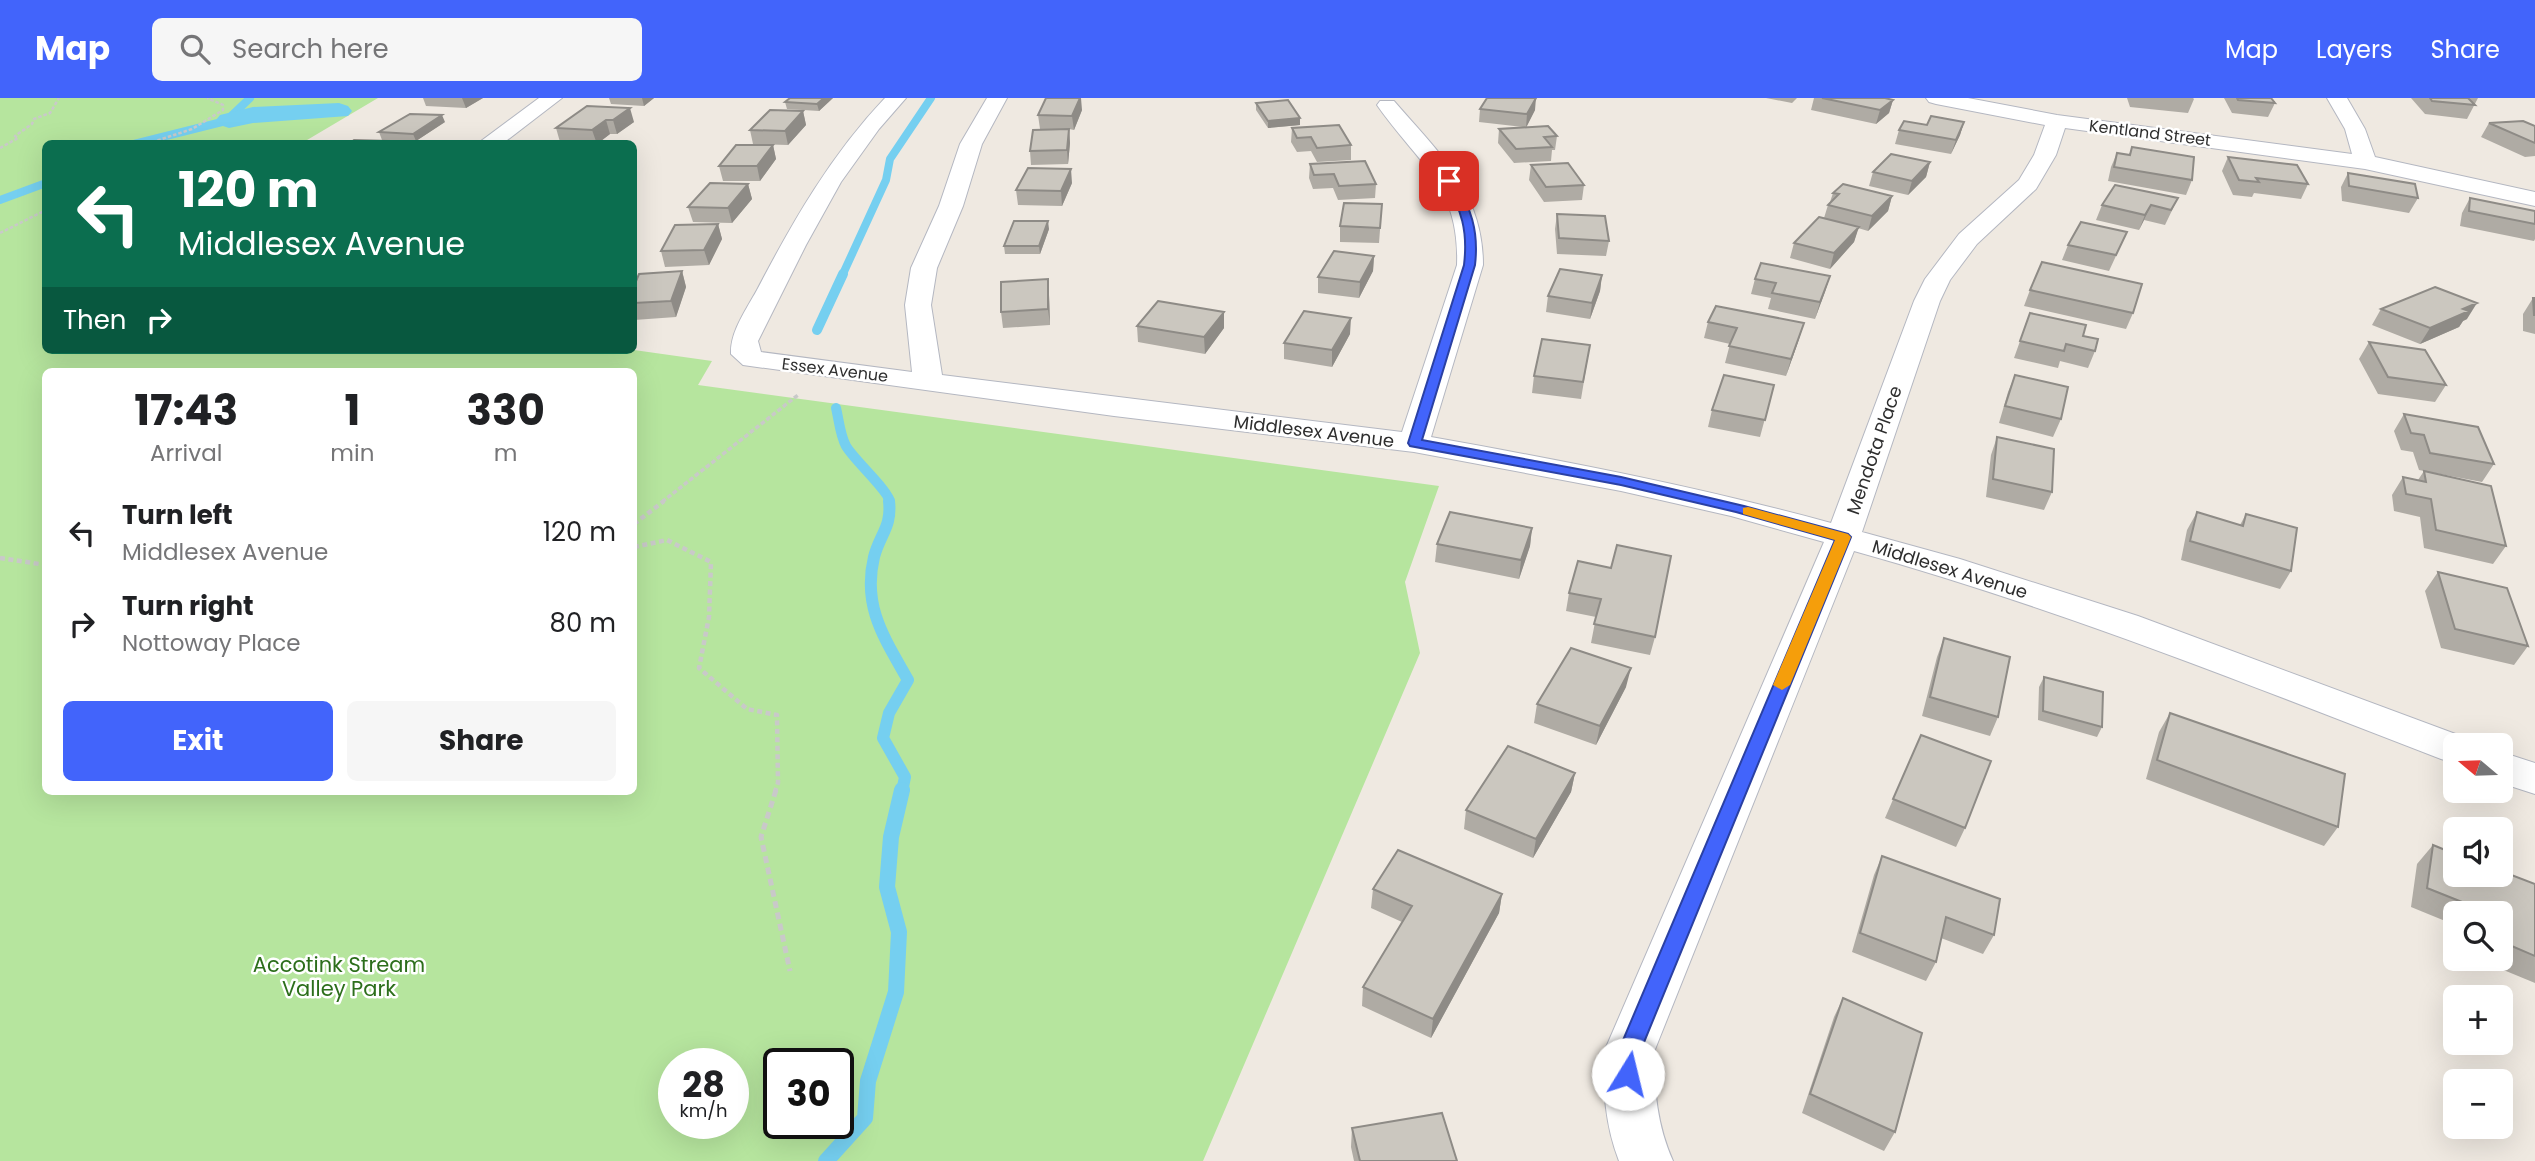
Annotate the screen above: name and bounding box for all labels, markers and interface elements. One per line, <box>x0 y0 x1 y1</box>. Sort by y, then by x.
search box <box>152 18 642 81</box>
text: Map <box>35 25 110 72</box>
icon: search <box>176 30 214 68</box>
text: Search here <box>232 31 389 67</box>
text: Map <box>2225 33 2278 66</box>
text: Layers <box>2316 33 2392 66</box>
text: Share <box>2430 33 2500 66</box>
street label: Kentland Street <box>2088 114 2212 152</box>
pin <box>1419 151 1479 211</box>
text: 120 m <box>178 156 319 224</box>
icon: arrive <box>1430 162 1468 200</box>
icon: left <box>63 168 154 259</box>
text: Middlesex Avenue <box>178 221 465 266</box>
icon: right <box>140 301 178 339</box>
text: Then <box>63 302 126 338</box>
street label: Essex Avenue <box>781 352 890 388</box>
text: 17:43 <box>134 381 238 440</box>
text: 1 <box>345 381 360 440</box>
text: 330 <box>467 381 545 440</box>
street label: Mendota Place <box>1840 382 1908 518</box>
street label: Middlesex Avenue <box>1232 409 1396 453</box>
text: Arrival <box>150 437 222 469</box>
text: min <box>330 437 374 469</box>
text: m <box>494 437 518 469</box>
text: Turn left <box>122 497 233 533</box>
icon: left <box>63 514 101 552</box>
text: 120 m <box>543 514 616 550</box>
street label: Middlesex Avenue <box>1869 533 2031 605</box>
text: Middlesex Avenue <box>122 536 328 568</box>
text: Turn right <box>122 588 254 624</box>
icon: right <box>63 605 101 643</box>
text: 80 m <box>550 605 616 641</box>
text: Nottoway Place <box>122 627 301 659</box>
button: Exit <box>63 701 333 781</box>
button: Share <box>347 701 616 781</box>
north arrow <box>2443 733 2513 803</box>
map controls <box>2443 733 2513 1139</box>
button: sound <box>2443 817 2513 887</box>
button: search <box>2443 901 2513 971</box>
park label: Accotink Stream Valley Park <box>253 950 425 1003</box>
button: + <box>2443 985 2513 1055</box>
position arrow <box>1591 1037 1665 1111</box>
speed limit sign: 30 <box>763 1048 854 1139</box>
text: 28 <box>682 1060 725 1109</box>
button: − <box>2443 1069 2513 1139</box>
text: km/h <box>680 1098 727 1123</box>

